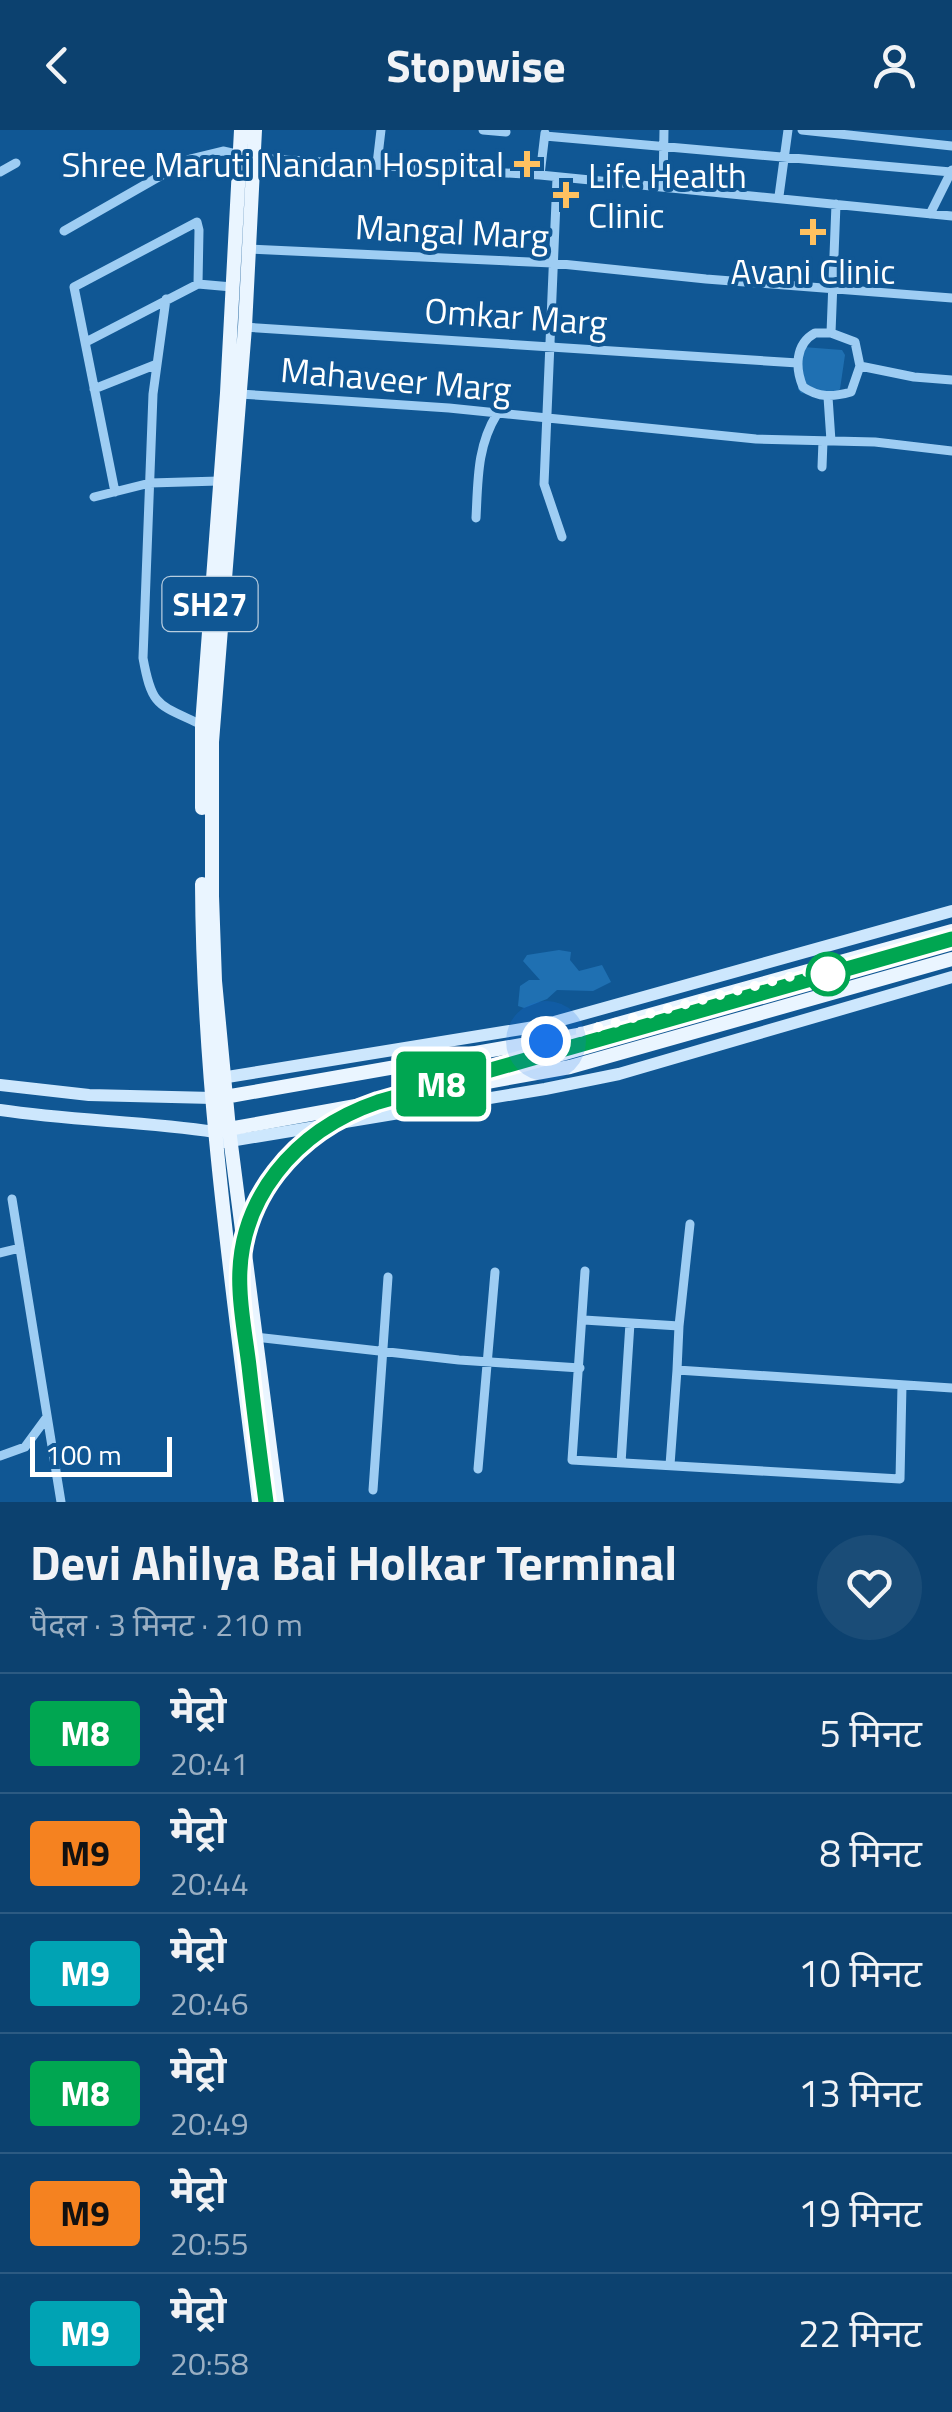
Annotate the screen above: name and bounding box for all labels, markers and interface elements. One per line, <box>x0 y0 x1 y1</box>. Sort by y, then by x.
text: Stopwise <box>386 31 566 99</box>
icon: back <box>30 38 85 93</box>
icon: person <box>867 38 922 93</box>
place label: Shree Maruti Nandan Hospital <box>61 137 504 191</box>
place label: Life Health Clinic <box>588 148 747 242</box>
marker: Shree Maruti Nandan Hospital <box>514 151 540 177</box>
marker: Life Health Clinic <box>553 182 579 208</box>
street label: Mangal Marg <box>354 199 550 263</box>
marker: Avani Clinic <box>800 219 826 245</box>
place label: Avani Clinic <box>731 244 896 298</box>
street label: Omkar Marg <box>423 283 609 349</box>
street label: Mahaveer Marg <box>278 342 514 416</box>
road number: SH27 <box>162 577 258 631</box>
unlabelled marker <box>807 953 849 995</box>
your location <box>521 1016 571 1066</box>
line badge: M8 <box>396 1052 486 1116</box>
text: M8 <box>416 1057 466 1111</box>
scale bar <box>30 1432 172 1476</box>
text: 100 m <box>45 1433 122 1476</box>
text: Devi Ahilya Bai Holkar Terminal <box>30 1526 677 1599</box>
button: heart <box>817 1535 922 1640</box>
text: पैदल · 3 मिनट · 210 m <box>30 1600 303 1648</box>
text: मेट्रो <box>170 1680 226 1738</box>
text: 5 मिनट <box>820 1704 922 1762</box>
text: M8 <box>60 1706 110 1760</box>
text: 20:41 <box>170 1739 249 1787</box>
text: मेट्रो <box>170 1800 226 1858</box>
text: 8 मिनट <box>820 1824 922 1882</box>
text: M9 <box>60 1826 110 1880</box>
text: 20:44 <box>170 1859 249 1907</box>
text: मेट्रो <box>170 1920 226 1978</box>
text: 10 मिनट <box>798 1944 922 2002</box>
text: M9 <box>60 1946 110 2000</box>
text: 20:46 <box>170 1979 249 2027</box>
text: मेट्रो <box>170 2040 226 2098</box>
text: 13 मिनट <box>798 2064 922 2122</box>
text: M8 <box>60 2066 110 2120</box>
text: 20:49 <box>170 2099 249 2147</box>
text: मेट्रो <box>170 2160 226 2218</box>
text: 19 मिनट <box>798 2184 922 2242</box>
text: M9 <box>60 2186 110 2240</box>
text: 20:55 <box>170 2219 249 2267</box>
text: मेट्रो <box>170 2280 226 2338</box>
text: 22 मिनट <box>798 2304 922 2362</box>
text: M9 <box>60 2306 110 2360</box>
text: 20:58 <box>170 2339 249 2387</box>

